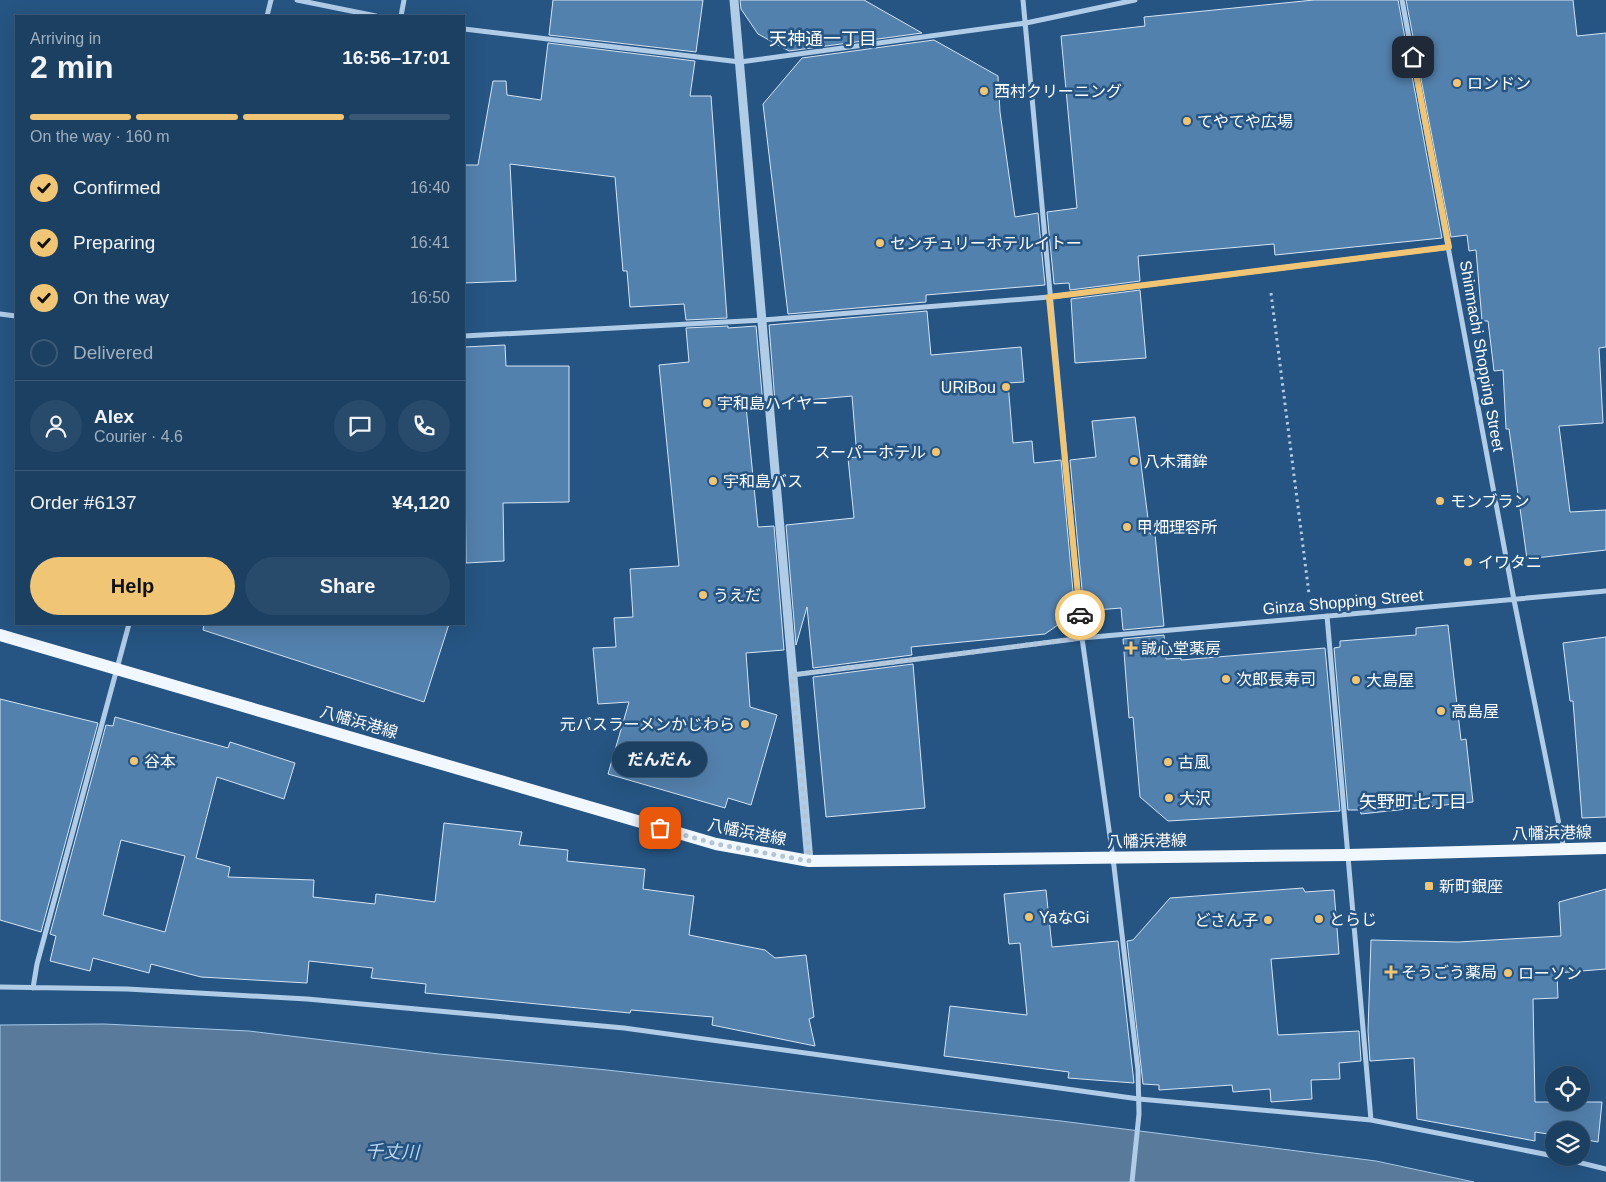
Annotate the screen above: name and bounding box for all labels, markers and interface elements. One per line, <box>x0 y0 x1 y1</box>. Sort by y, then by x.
district label: 天神通一丁目 <box>769 29 877 49</box>
text: Arriving in <box>30 30 101 47</box>
pin <box>1392 36 1434 78</box>
icon: home <box>1399 43 1427 71</box>
text: 16:56–17:01 <box>342 47 450 68</box>
text: 2 min <box>30 49 114 85</box>
place label: ロンドン <box>1467 75 1531 92</box>
marker: ロンドン <box>1451 77 1463 89</box>
place label: 西村クリーニング <box>994 83 1122 100</box>
marker: 西村クリーニング <box>978 85 990 97</box>
place label: てやてや広場 <box>1197 113 1293 130</box>
marker: てやてや広場 <box>1181 115 1193 127</box>
text: On the way · 160 m <box>30 128 170 145</box>
icon: check <box>30 174 58 202</box>
text: Confirmed <box>73 177 161 198</box>
text: 16:40 <box>410 179 450 196</box>
icon: check <box>30 229 58 257</box>
text: Preparing <box>73 232 155 253</box>
text: 16:41 <box>410 234 450 251</box>
place label: センチュリーホテルイトー <box>890 235 1082 252</box>
marker: センチュリーホテルイトー <box>874 237 886 249</box>
street label: Shinmachi Shopping Street <box>1457 259 1507 453</box>
icon: check <box>30 284 58 312</box>
text: On the way <box>73 287 169 308</box>
text: 16:50 <box>410 289 450 306</box>
text: Delivered <box>73 342 153 363</box>
place label: URiBou <box>941 379 996 396</box>
marker: URiBou <box>1000 381 1012 393</box>
place label: 宇和島ハイヤー <box>717 395 828 412</box>
marker: 宇和島ハイヤー <box>701 397 713 409</box>
button: person <box>30 400 82 452</box>
button: chat <box>334 400 386 452</box>
button: phone <box>398 400 450 452</box>
text: Alex <box>94 406 134 427</box>
text: Courier · 4.6 <box>94 428 183 445</box>
place label: スーパーホテル <box>814 444 926 461</box>
marker: スーパーホテル <box>930 446 942 458</box>
place label: 八木蒲鉾 <box>1144 453 1208 470</box>
marker: 八木蒲鉾 <box>1128 455 1140 467</box>
place label: 宇和島バス <box>723 473 803 490</box>
marker: 宇和島バス <box>707 475 719 487</box>
text: Order #6137 <box>30 492 137 513</box>
text: ¥4,120 <box>392 492 450 513</box>
place label: モンブラン <box>1450 493 1530 510</box>
marker: モンブラン <box>1434 495 1446 507</box>
place label: 甲畑理容所 <box>1137 519 1217 536</box>
marker: 甲畑理容所 <box>1121 521 1133 533</box>
place label: イワタニ <box>1478 554 1542 571</box>
marker: イワタニ <box>1462 556 1474 568</box>
button: Help <box>30 557 235 615</box>
button: Share <box>245 557 450 615</box>
street label: Ginza Shopping Street <box>1262 586 1424 617</box>
place label: うえだ <box>713 587 761 604</box>
marker: うえだ <box>697 589 709 601</box>
courier <box>1055 590 1105 640</box>
icon: car <box>1066 601 1094 629</box>
place label: 誠心堂薬房 <box>1141 640 1221 657</box>
marker: 誠心堂薬房 <box>1125 642 1137 654</box>
place label: 次郎長寿司 <box>1236 671 1316 688</box>
place label: 大島屋 <box>1366 672 1414 689</box>
marker: 次郎長寿司 <box>1220 673 1232 685</box>
marker: 大島屋 <box>1350 674 1362 686</box>
street label: 八幡浜港線 <box>318 703 400 741</box>
place label: 高島屋 <box>1451 703 1499 720</box>
marker: 高島屋 <box>1435 705 1447 717</box>
place label: 元バスラーメンかじわら <box>560 716 735 733</box>
marker: 元バスラーメンかじわら <box>739 718 751 730</box>
callout: だんだん <box>612 743 708 778</box>
text: だんだん <box>627 751 692 768</box>
place label: 谷本 <box>144 753 176 770</box>
place label: 古風 <box>1178 754 1210 771</box>
marker: 谷本 <box>128 755 140 767</box>
marker: 古風 <box>1162 756 1174 768</box>
place label: 大沢 <box>1179 790 1211 807</box>
marker: 大沢 <box>1163 792 1175 804</box>
district label: 矢野町七丁目 <box>1359 792 1467 812</box>
pin <box>639 807 681 849</box>
icon: bag <box>646 814 674 842</box>
street label: 八幡浜港線 <box>706 816 788 848</box>
street label: 八幡浜港線 <box>1512 824 1592 842</box>
street label: 八幡浜港線 <box>1107 832 1187 850</box>
place label: 新町銀座 <box>1439 878 1503 895</box>
marker: 新町銀座 <box>1423 880 1435 892</box>
place label: YaなGi <box>1039 909 1089 926</box>
marker: YaなGi <box>1023 911 1035 923</box>
place label: とらじ <box>1329 911 1377 928</box>
place label: どさん子 <box>1194 912 1258 929</box>
marker: とらじ <box>1313 913 1325 925</box>
marker: どさん子 <box>1262 914 1274 926</box>
place label: そうごう薬局 <box>1401 964 1497 981</box>
place label: ローソン <box>1518 965 1582 982</box>
marker: そうごう薬局 <box>1385 966 1397 978</box>
marker: ローソン <box>1502 967 1514 979</box>
map controls <box>1545 1066 1590 1166</box>
button: locate <box>1545 1066 1590 1111</box>
button: layers <box>1545 1121 1590 1166</box>
water label: 千丈川 <box>365 1142 421 1163</box>

